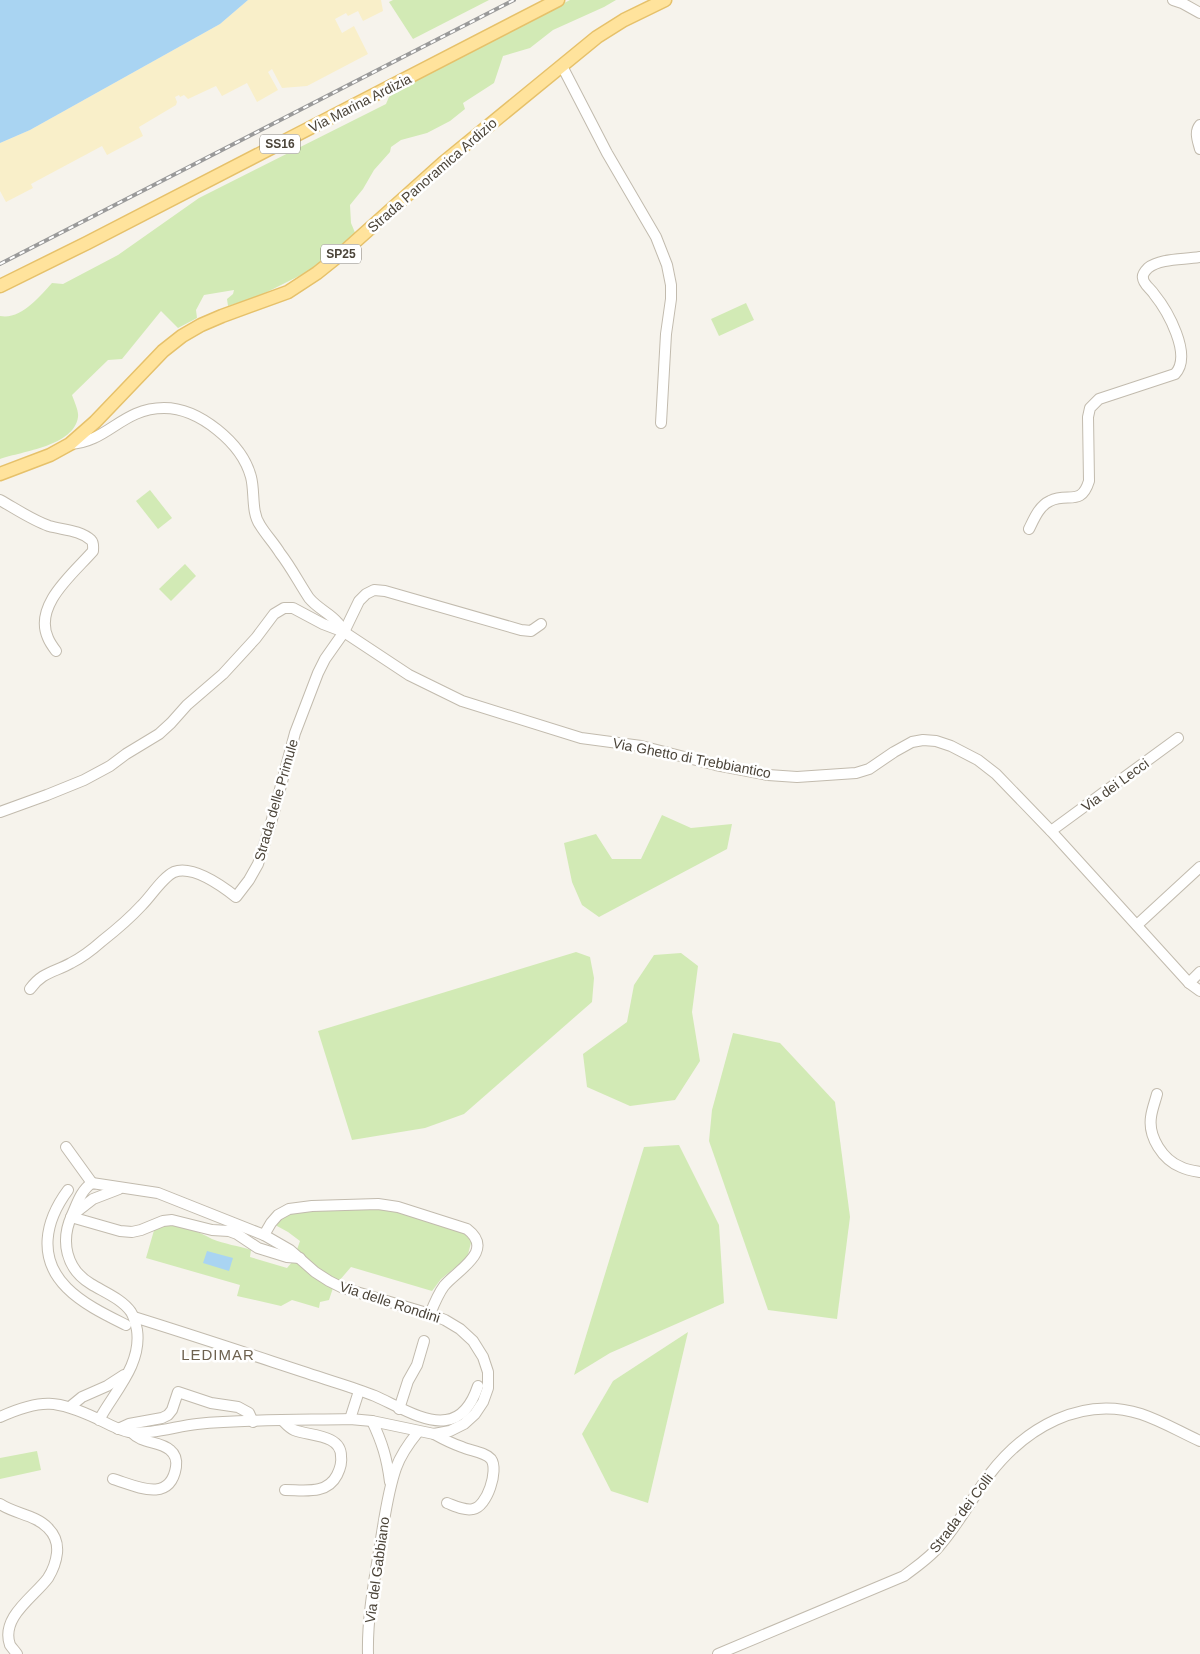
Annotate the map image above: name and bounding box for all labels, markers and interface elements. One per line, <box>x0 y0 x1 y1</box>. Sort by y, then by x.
street label: Via Marina Ardizia <box>306 70 414 136</box>
street label: Strada Panoramica Ardizio <box>364 114 500 235</box>
road number: SS16 <box>260 134 300 154</box>
road number: SP25 <box>321 244 361 264</box>
street label: Via Ghetto di Trebbiantico <box>612 735 773 781</box>
street label: Strada delle Primule <box>251 737 301 863</box>
street label: Via dei Lecci <box>1078 755 1152 815</box>
street label: Via delle Rondini <box>338 1278 442 1326</box>
district label: LEDIMAR <box>181 1346 255 1363</box>
street label: Strada dei Colli <box>926 1470 996 1556</box>
street label: Via del Gabbiano <box>362 1516 392 1624</box>

